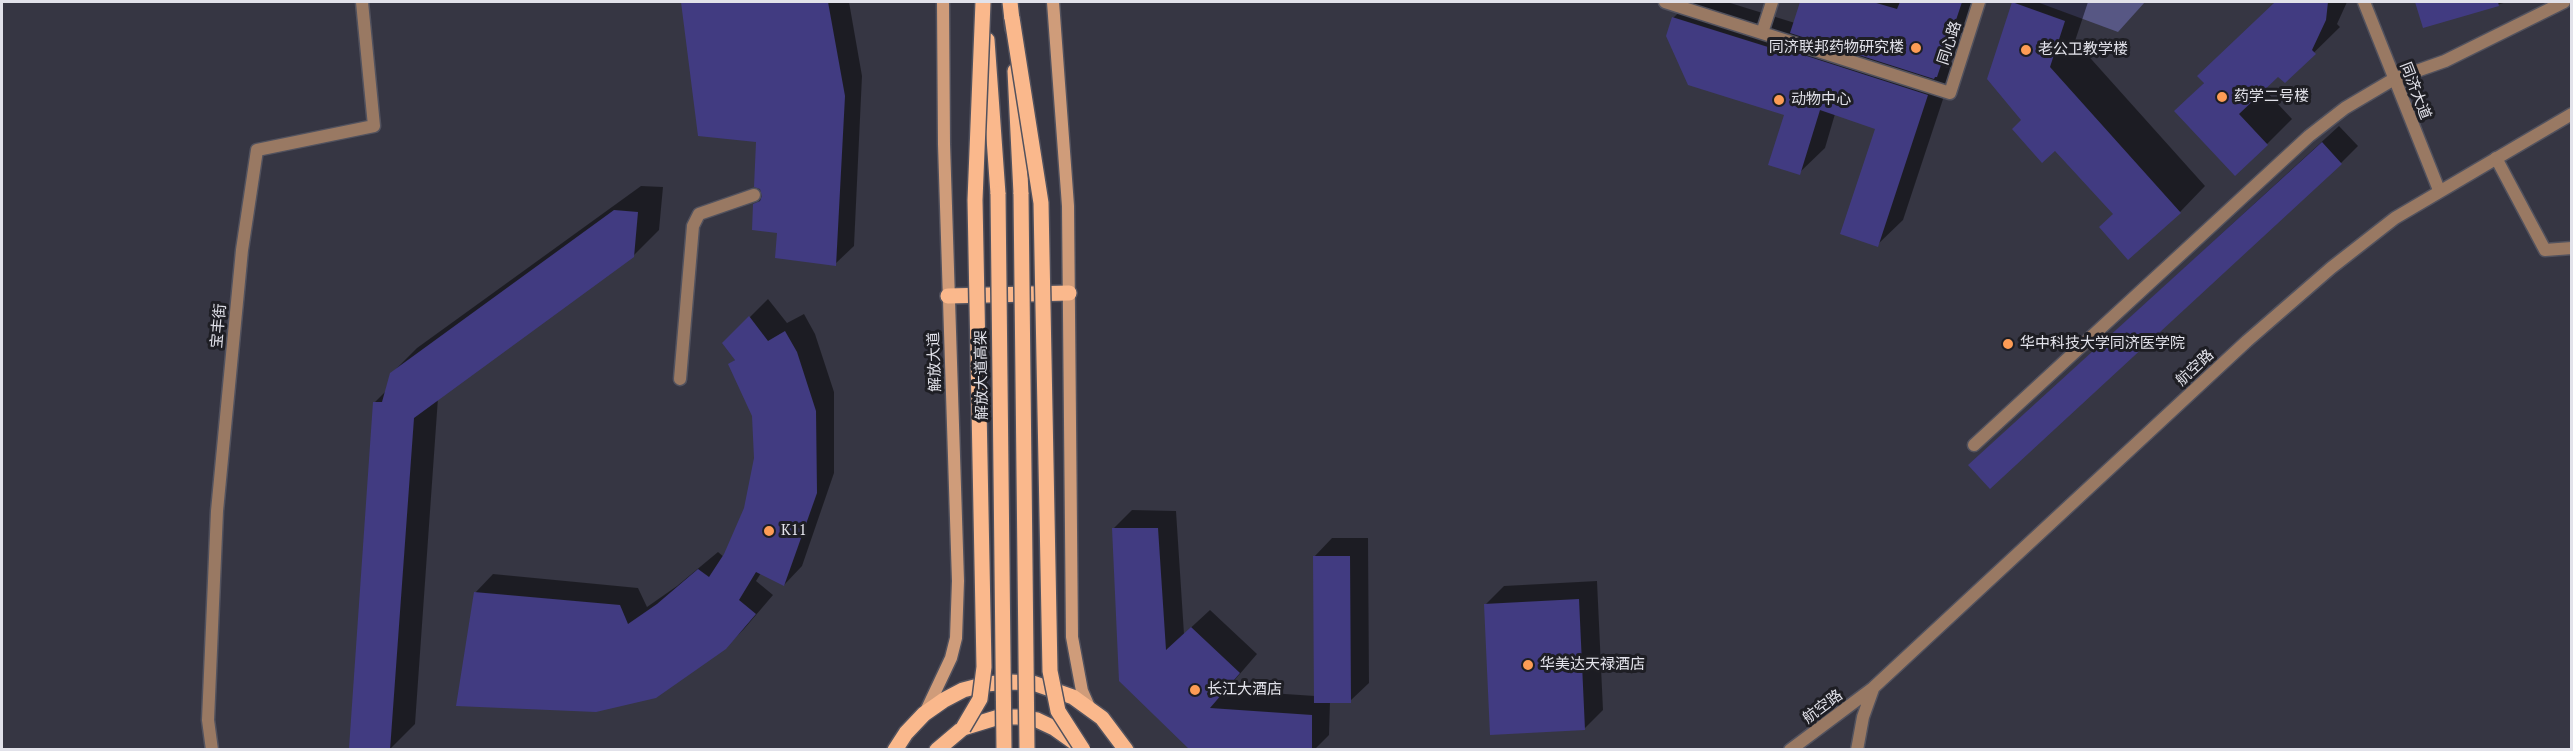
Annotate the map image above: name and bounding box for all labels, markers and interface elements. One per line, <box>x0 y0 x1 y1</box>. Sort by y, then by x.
street label: 同心路 <box>1934 19 1966 67</box>
place label: 同济联邦药物研究楼 <box>1769 39 1904 57</box>
marker: 同济联邦药物研究楼 <box>1909 41 1923 55</box>
place label: 老公卫教学楼 <box>2038 41 2128 59</box>
marker: 老公卫教学楼 <box>2019 43 2033 57</box>
street label: 同济大道 <box>2396 60 2434 122</box>
place label: 药学二号楼 <box>2234 88 2309 106</box>
marker: 药学二号楼 <box>2215 90 2229 104</box>
place label: 动物中心 <box>1791 91 1851 109</box>
marker: 动物中心 <box>1772 93 1786 107</box>
street label: 宝丰街 <box>208 303 230 349</box>
street label: 解放大道高架 <box>972 330 992 420</box>
street label: 解放大道 <box>925 332 945 392</box>
place label: 华中科技大学同济医学院 <box>2020 335 2185 353</box>
marker: 华中科技大学同济医学院 <box>2001 337 2015 351</box>
street label: 航空路 <box>2172 346 2218 390</box>
place label: K11 <box>781 522 807 540</box>
marker: K11 <box>762 524 776 538</box>
place label: 华美达天禄酒店 <box>1540 656 1645 674</box>
marker: 华美达天禄酒店 <box>1521 658 1535 672</box>
place label: 长江大酒店 <box>1207 681 1282 699</box>
marker: 长江大酒店 <box>1188 683 1202 697</box>
street label: 航空路 <box>1800 686 1846 728</box>

